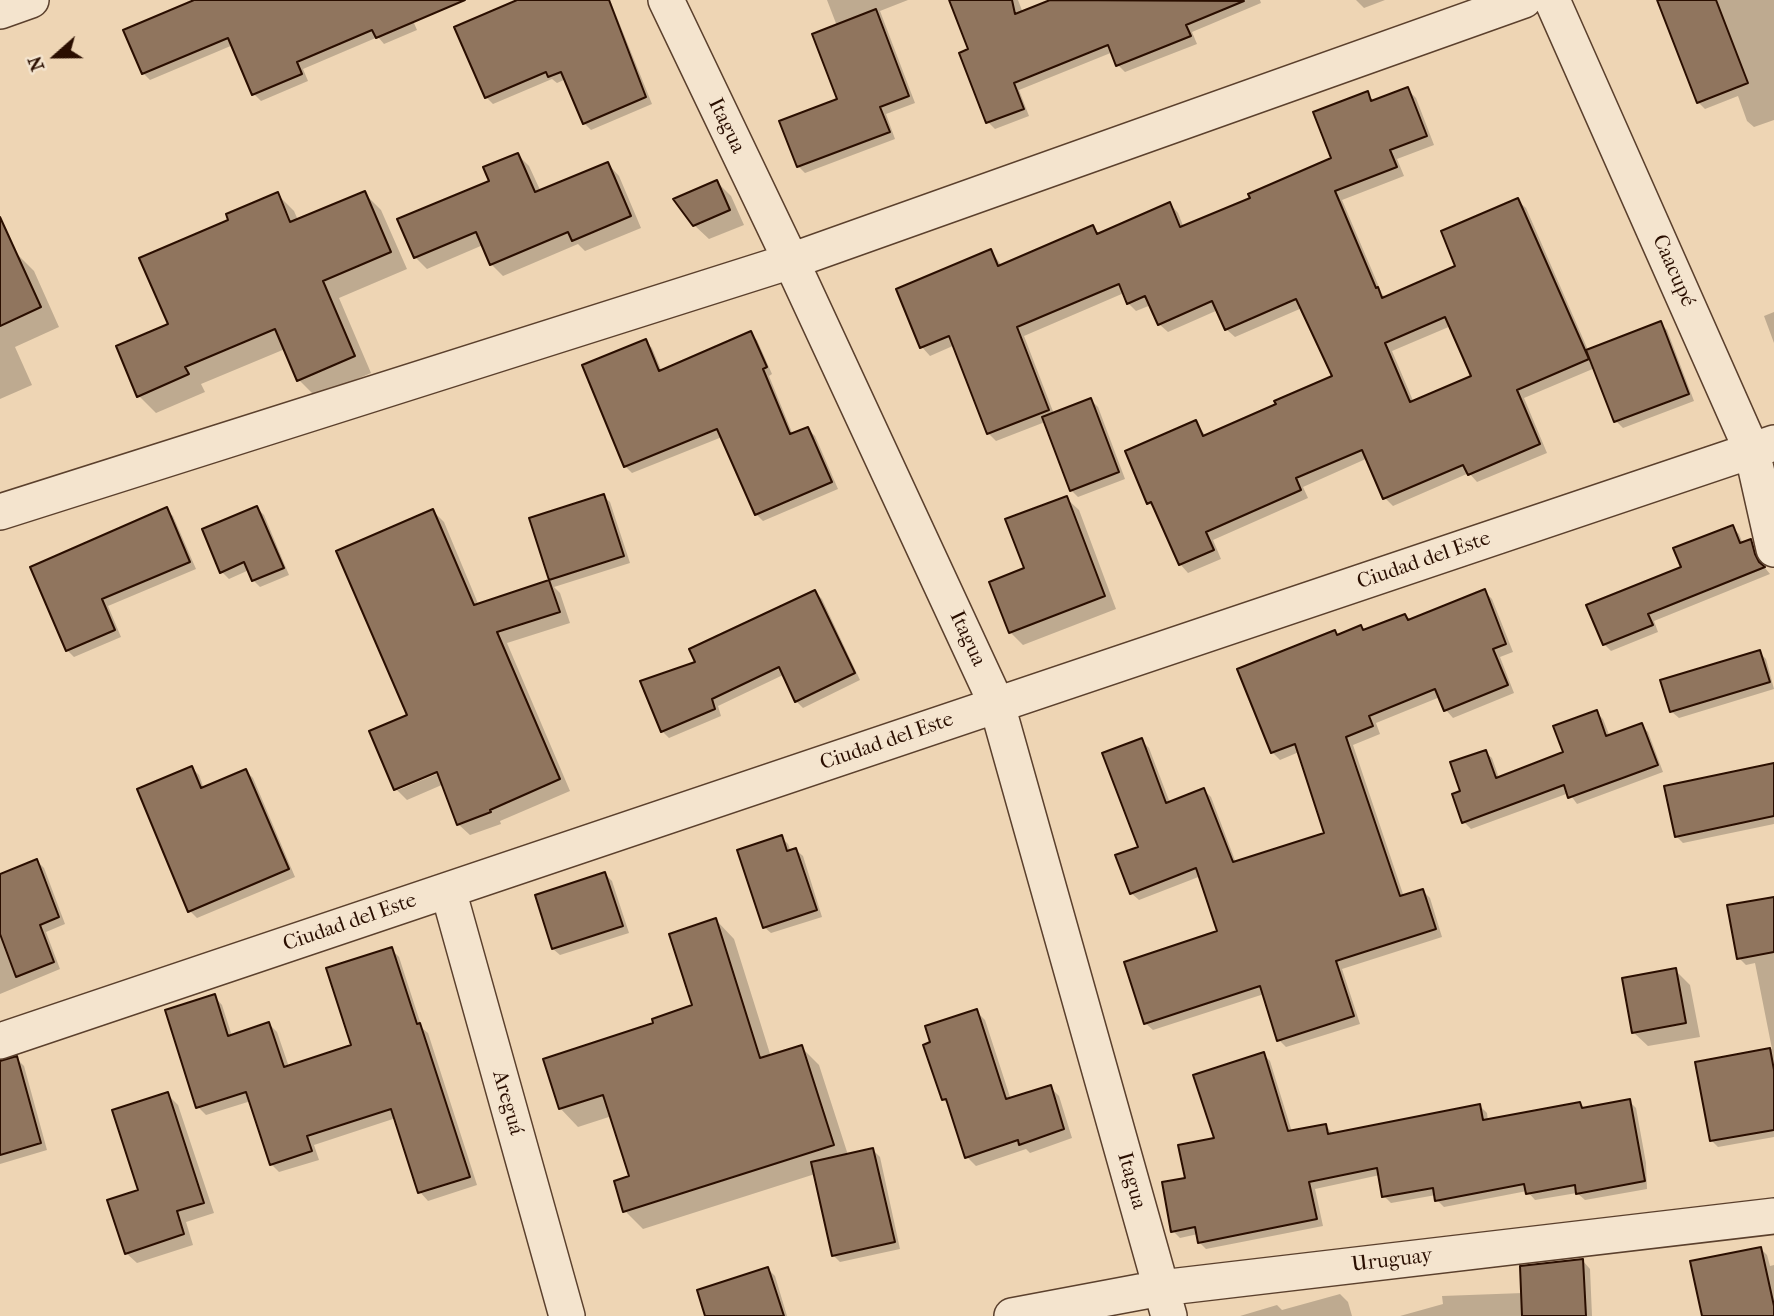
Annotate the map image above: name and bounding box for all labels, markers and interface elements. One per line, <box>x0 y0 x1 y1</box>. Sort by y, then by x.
north arrow <box>21 21 91 91</box>
text: N <box>24 53 49 74</box>
street label: Itagua <box>702 94 750 158</box>
street label: Caacupé <box>1646 231 1700 311</box>
street label: Ciudad del Este <box>1354 526 1494 596</box>
street label: Itagua <box>943 607 991 671</box>
street label: Ciudad del Este <box>817 707 957 777</box>
street label: Ciudad del Este <box>280 888 420 958</box>
street label: Areguá <box>486 1068 528 1138</box>
street label: Itagua <box>1111 1150 1151 1212</box>
street label: Uruguay <box>1350 1244 1434 1278</box>

